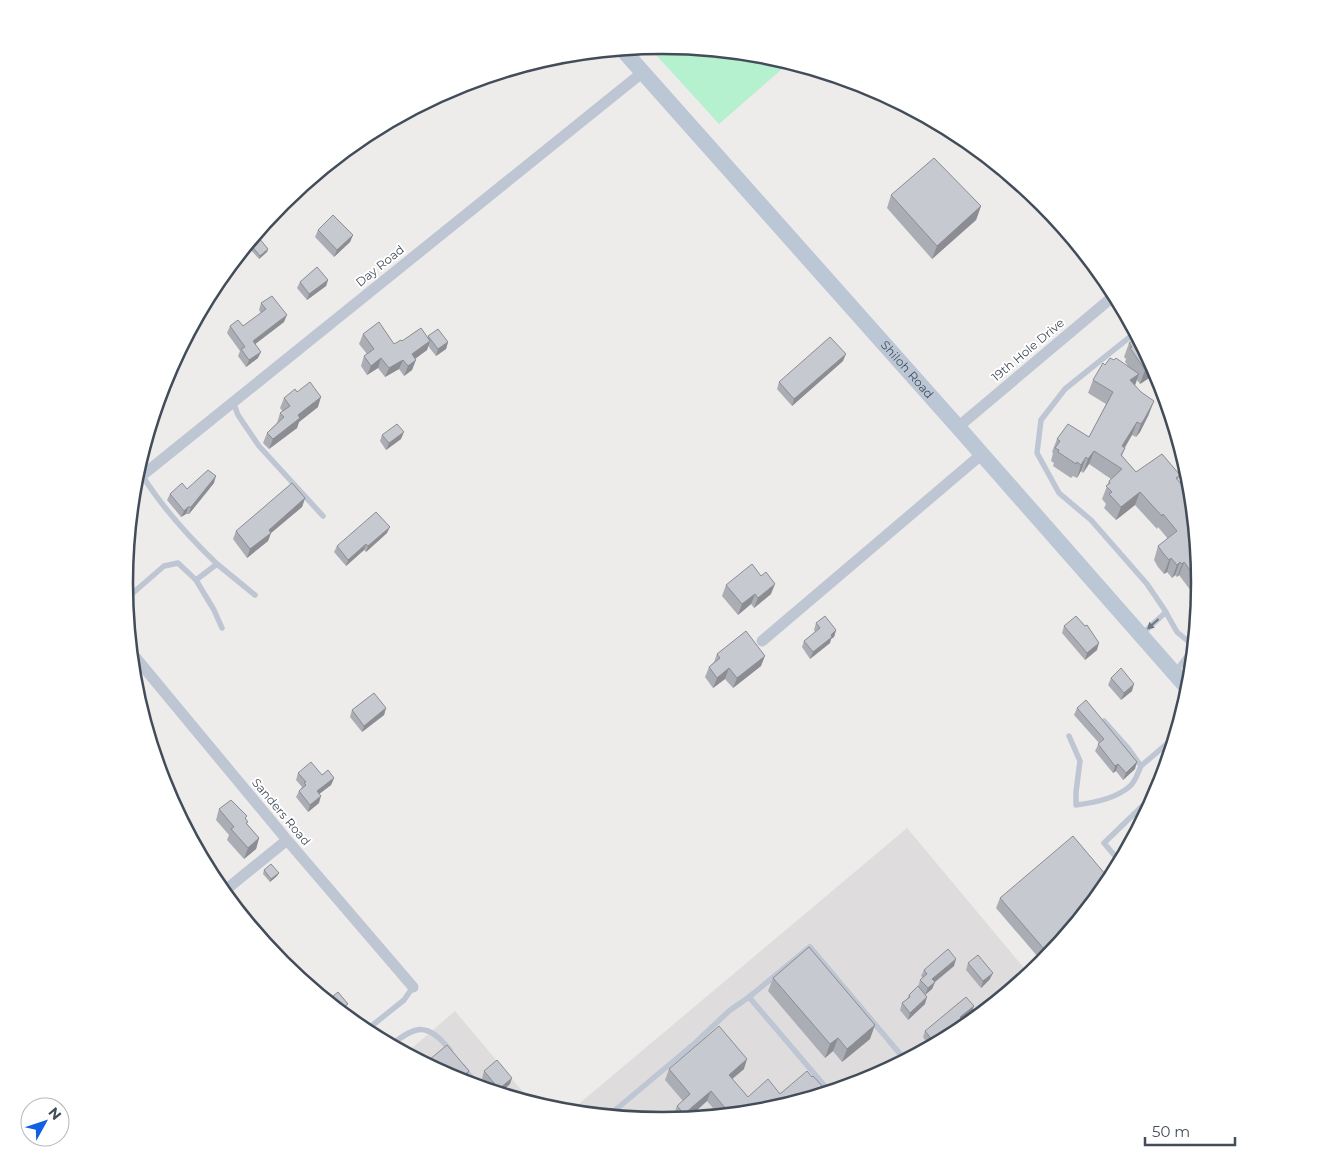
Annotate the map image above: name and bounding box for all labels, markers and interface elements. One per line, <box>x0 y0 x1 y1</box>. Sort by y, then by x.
street label: Day Road <box>353 242 407 290</box>
street label: 19th Hole Drive <box>988 315 1067 384</box>
street label: Shiloh Road <box>878 337 937 401</box>
one-way arrow <box>1147 618 1160 629</box>
street label: Sanders Road <box>249 775 314 848</box>
north arrow <box>20 1097 70 1147</box>
text: N <box>44 1104 65 1124</box>
scale bar <box>1145 1114 1235 1146</box>
text: 50 m <box>1152 1122 1190 1141</box>

